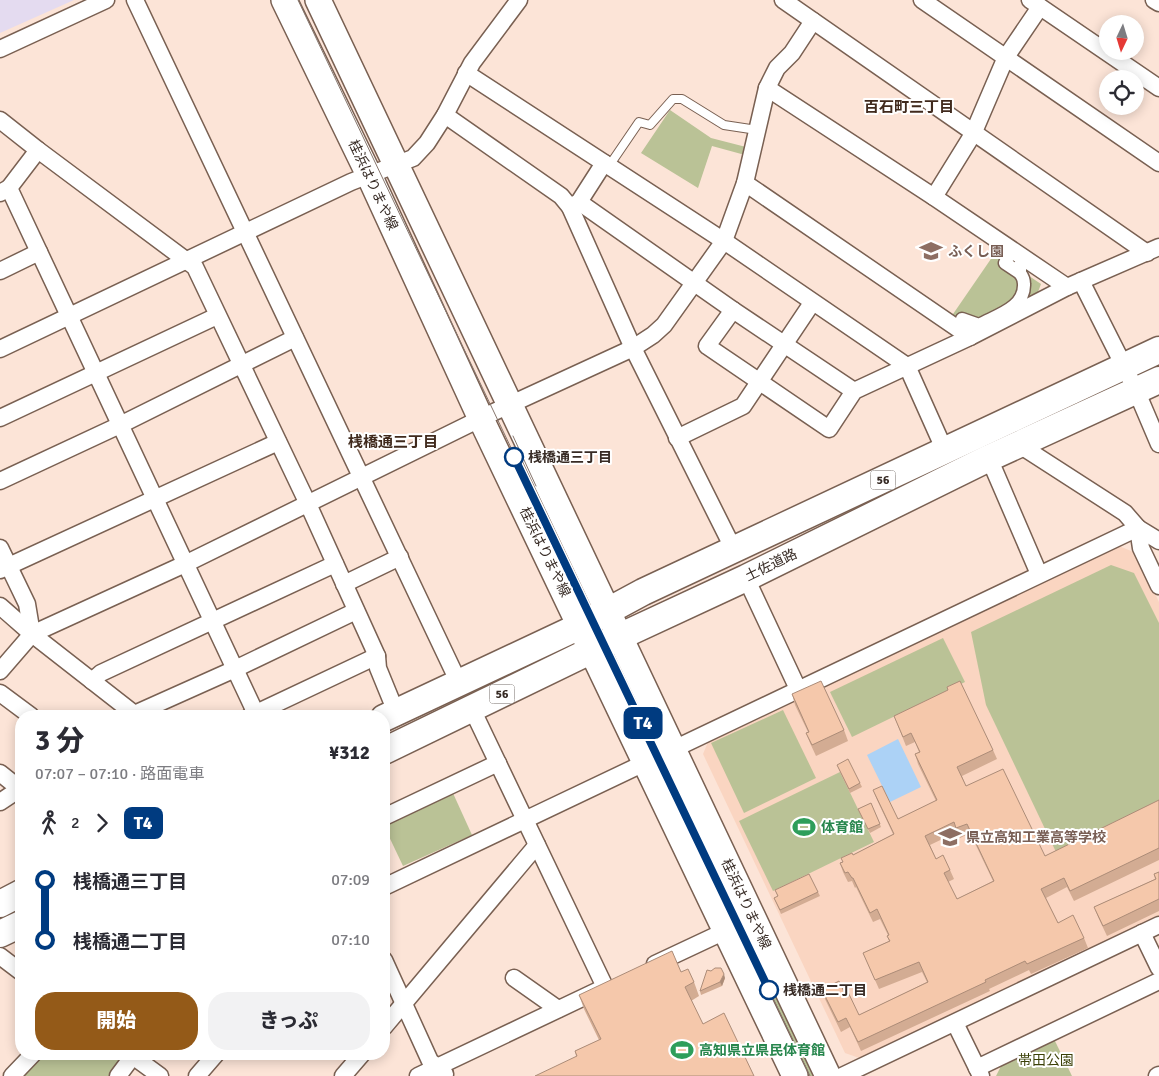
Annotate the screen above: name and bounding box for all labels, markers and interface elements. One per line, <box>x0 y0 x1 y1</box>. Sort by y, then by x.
north arrow <box>1099 15 1144 60</box>
map controls <box>1099 15 1144 115</box>
button: locate <box>1099 70 1144 115</box>
district label: 百石町三丁目 <box>864 98 954 116</box>
street label: 桂浜はりまや線 <box>345 137 401 233</box>
school or university icon: ふくし園 <box>918 238 944 264</box>
place label: ふくし園 <box>948 243 1004 260</box>
district label: 桟橋通三丁目 <box>348 433 438 451</box>
marker: 桟橋通三丁目 <box>504 447 524 467</box>
place label: 桟橋通三丁目 <box>528 449 612 466</box>
road number: 56 <box>870 470 896 490</box>
street label: 桂浜はりまや線 <box>516 504 574 600</box>
street label: 土佐道路 <box>742 545 800 585</box>
road number: 56 <box>490 684 514 704</box>
line badge: T4 <box>620 707 666 739</box>
text: T4 <box>634 712 652 734</box>
text: 3 分 <box>35 724 84 758</box>
text: ¥312 <box>329 741 370 765</box>
text: 07:07 – 07:10 · 路面電車 <box>35 764 204 784</box>
icon: walk <box>35 809 63 837</box>
icon: forward <box>88 809 116 837</box>
text: T4 <box>134 812 153 834</box>
text: 2 <box>71 813 80 833</box>
sports icon: 体育館 <box>791 814 817 840</box>
place label: 体育館 <box>821 819 863 836</box>
school or university icon: 県立高知工業高等学校 <box>937 824 963 850</box>
place label: 県立高知工業高等学校 <box>966 829 1106 846</box>
street label: 桂浜はりまや線 <box>718 856 774 952</box>
text: 桟橋通三丁目 <box>73 870 187 894</box>
text: 07:09 <box>331 870 370 890</box>
text: 桟橋通二丁目 <box>73 930 187 954</box>
text: 07:10 <box>331 930 370 950</box>
marker: 桟橋通二丁目 <box>759 980 779 1000</box>
place label: 桟橋通二丁目 <box>783 982 867 999</box>
button: 開始 <box>35 992 198 1050</box>
button: きっぷ <box>208 992 370 1050</box>
sports icon: 高知県立県民体育館 <box>669 1037 695 1063</box>
place label: 高知県立県民体育館 <box>699 1042 825 1059</box>
park label: 帯田公園 <box>1018 1052 1074 1069</box>

